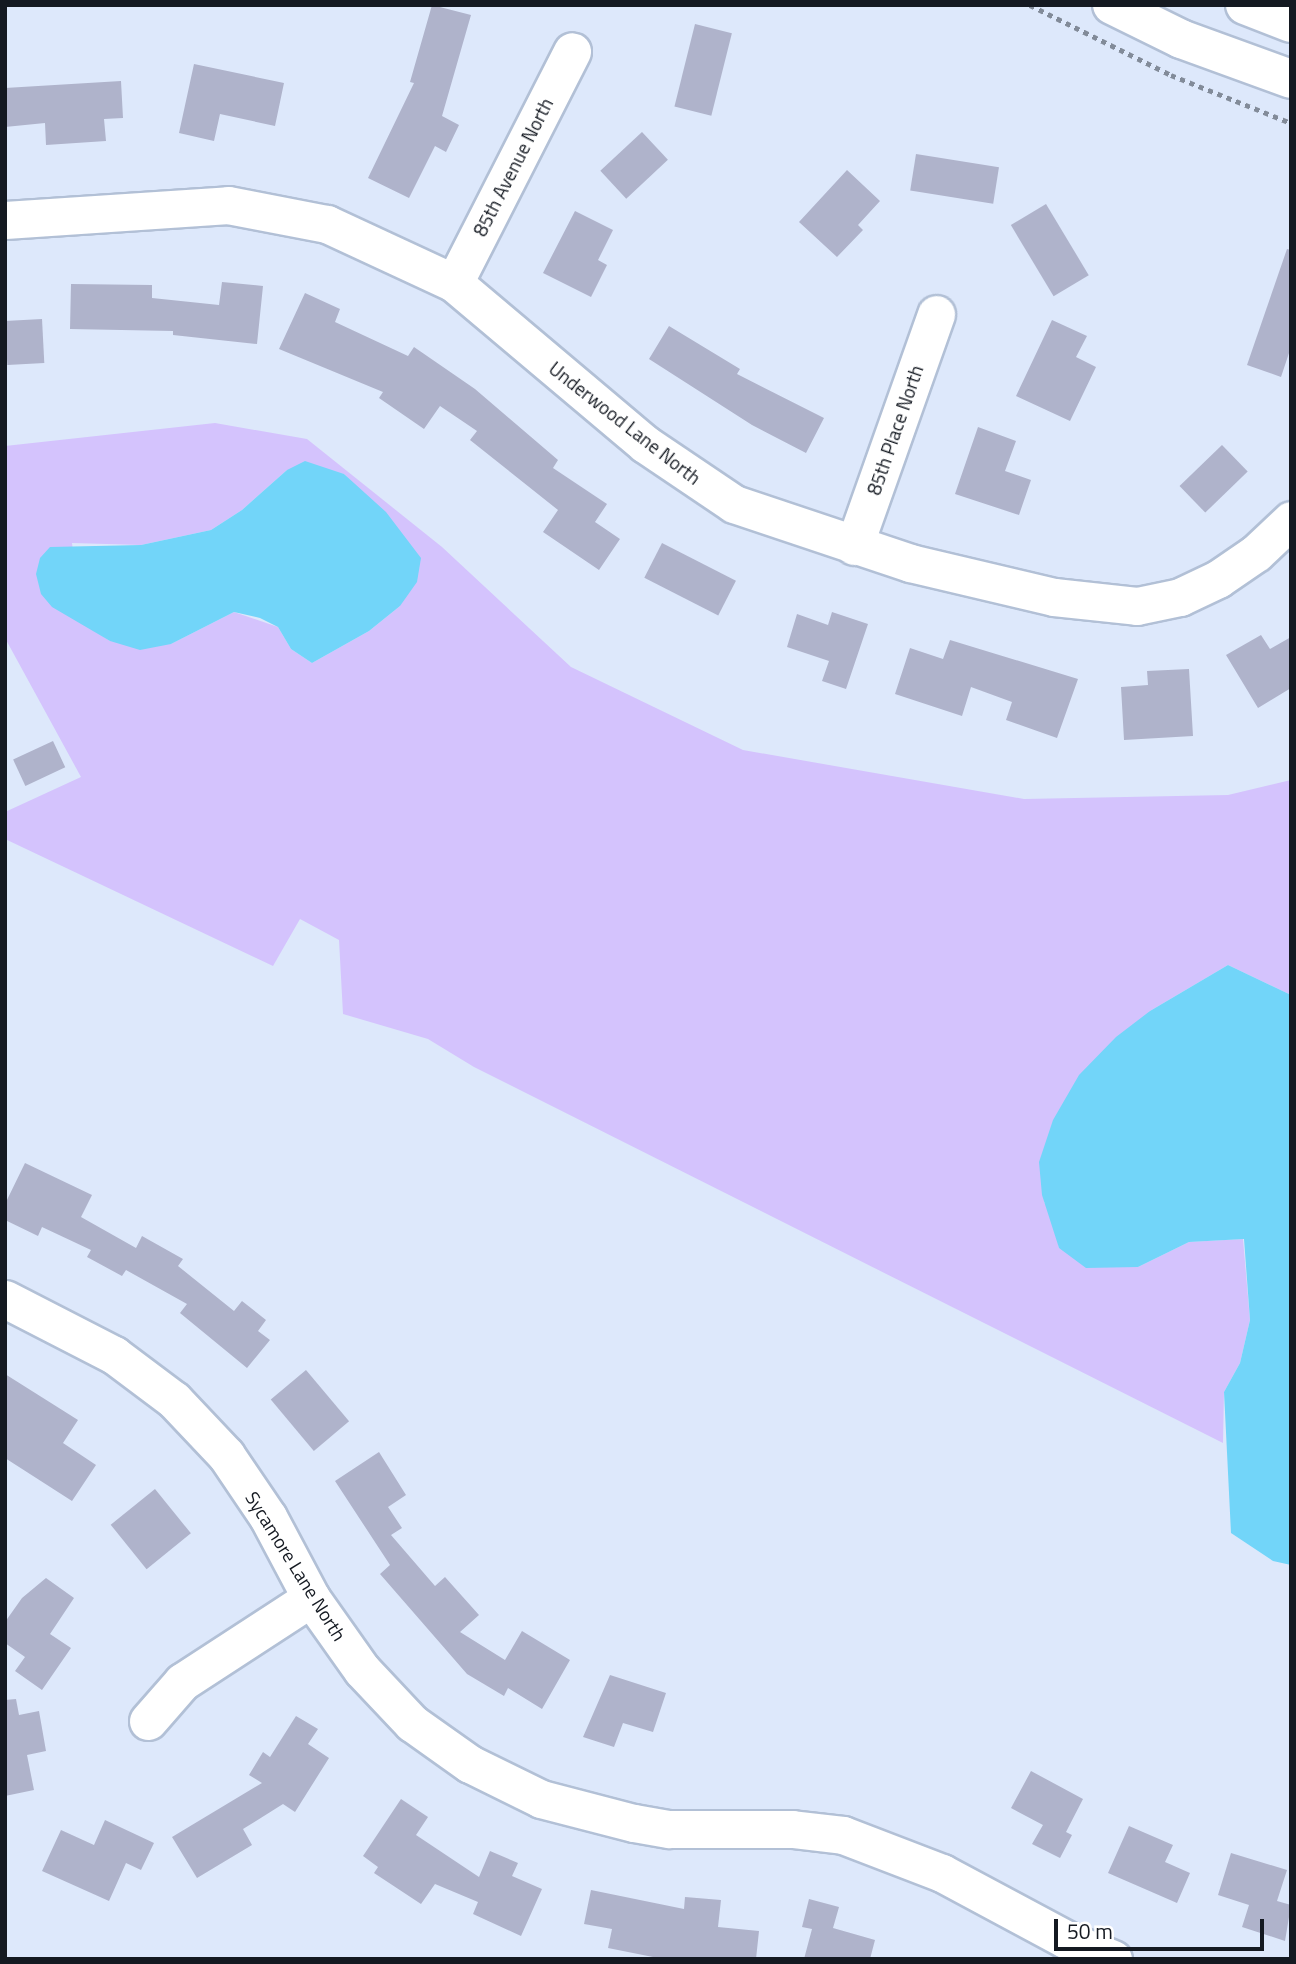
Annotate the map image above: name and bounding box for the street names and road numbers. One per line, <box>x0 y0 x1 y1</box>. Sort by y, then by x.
street label: 85th Avenue North <box>468 94 558 240</box>
street label: Underwood Lane North <box>545 357 705 489</box>
street label: 85th Place North <box>862 362 928 498</box>
street label: Sycamore Lane North <box>241 1487 351 1645</box>

